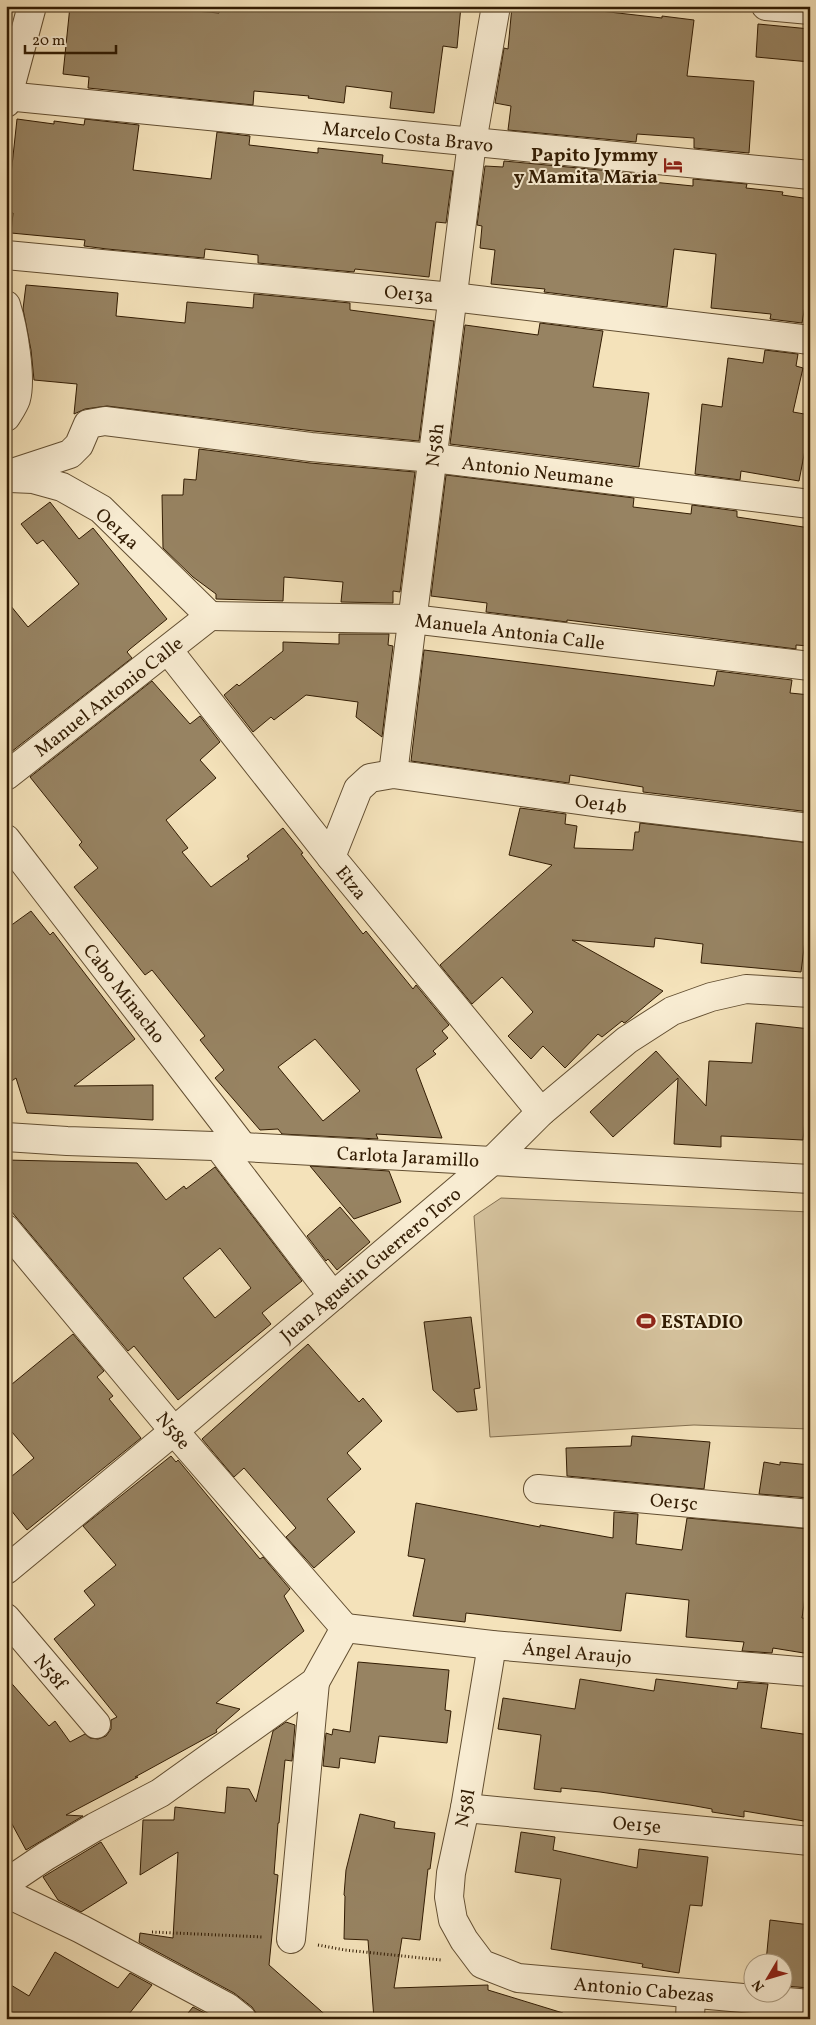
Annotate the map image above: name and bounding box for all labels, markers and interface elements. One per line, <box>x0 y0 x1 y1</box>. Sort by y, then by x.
scale bar <box>25 22 116 54</box>
text: 20 m <box>32 31 65 52</box>
street label: Marcelo Costa Bravo <box>321 116 494 160</box>
place label: Papito Jymmy y Mamita Maria <box>514 143 658 191</box>
hotel icon: Papito Jymmy y Mamita Maria <box>662 154 684 176</box>
street label: Oe13a <box>383 280 435 310</box>
street label: N58h <box>420 422 452 469</box>
street label: Antonio Neumane <box>460 451 615 495</box>
street label: Oe14a <box>89 503 144 556</box>
street label: Manuela Antonia Calle <box>413 608 606 658</box>
street label: Manuel Antonio Calle <box>29 631 189 764</box>
street label: Oe14b <box>573 789 628 821</box>
street label: Etza <box>329 861 372 906</box>
street label: Cabo Minacho <box>76 939 171 1049</box>
street label: Carlota Jaramillo <box>336 1141 480 1175</box>
street label: Juan Agustin Guerrero Toro <box>275 1182 467 1349</box>
sports icon: ESTADIO <box>635 1310 657 1332</box>
place label: ESTADIO <box>661 1310 743 1336</box>
street label: N58e <box>149 1407 196 1456</box>
street label: Oe15c <box>649 1488 699 1518</box>
street label: Ángel Araujo <box>521 1636 633 1672</box>
street label: N58f <box>27 1649 73 1697</box>
street label: N58l <box>450 1787 482 1830</box>
street label: Oe15e <box>612 1811 662 1841</box>
north arrow <box>744 1952 794 2002</box>
street label: Antonio Cabezas <box>573 1972 715 2010</box>
text: N <box>748 1975 770 1995</box>

